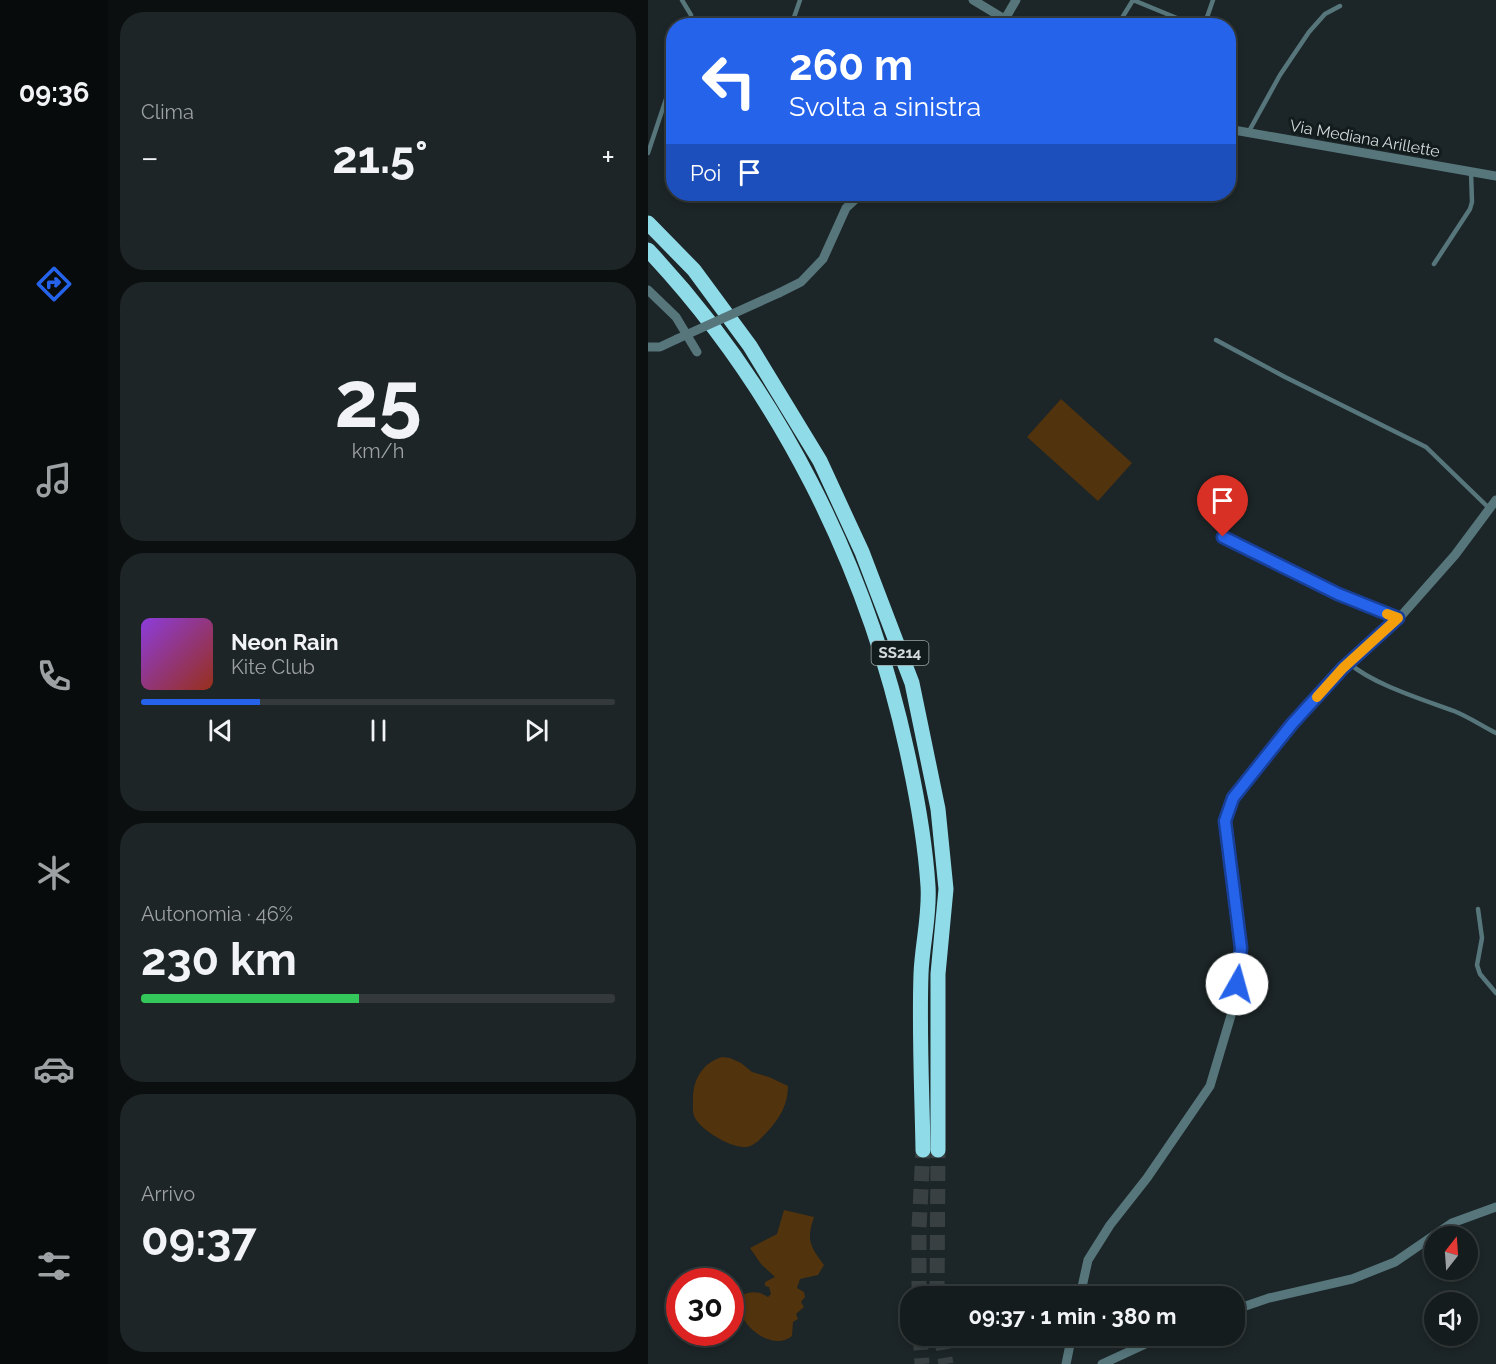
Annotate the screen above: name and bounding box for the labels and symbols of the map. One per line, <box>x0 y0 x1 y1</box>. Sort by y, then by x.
street label: Via Mediana Arillette <box>1288 116 1441 161</box>
pin <box>1197 475 1248 537</box>
road number: SS214 <box>872 641 928 665</box>
position arrow <box>1205 952 1269 1016</box>
north arrow <box>1424 1226 1478 1280</box>
speed limit sign: 30 <box>666 1268 744 1346</box>

